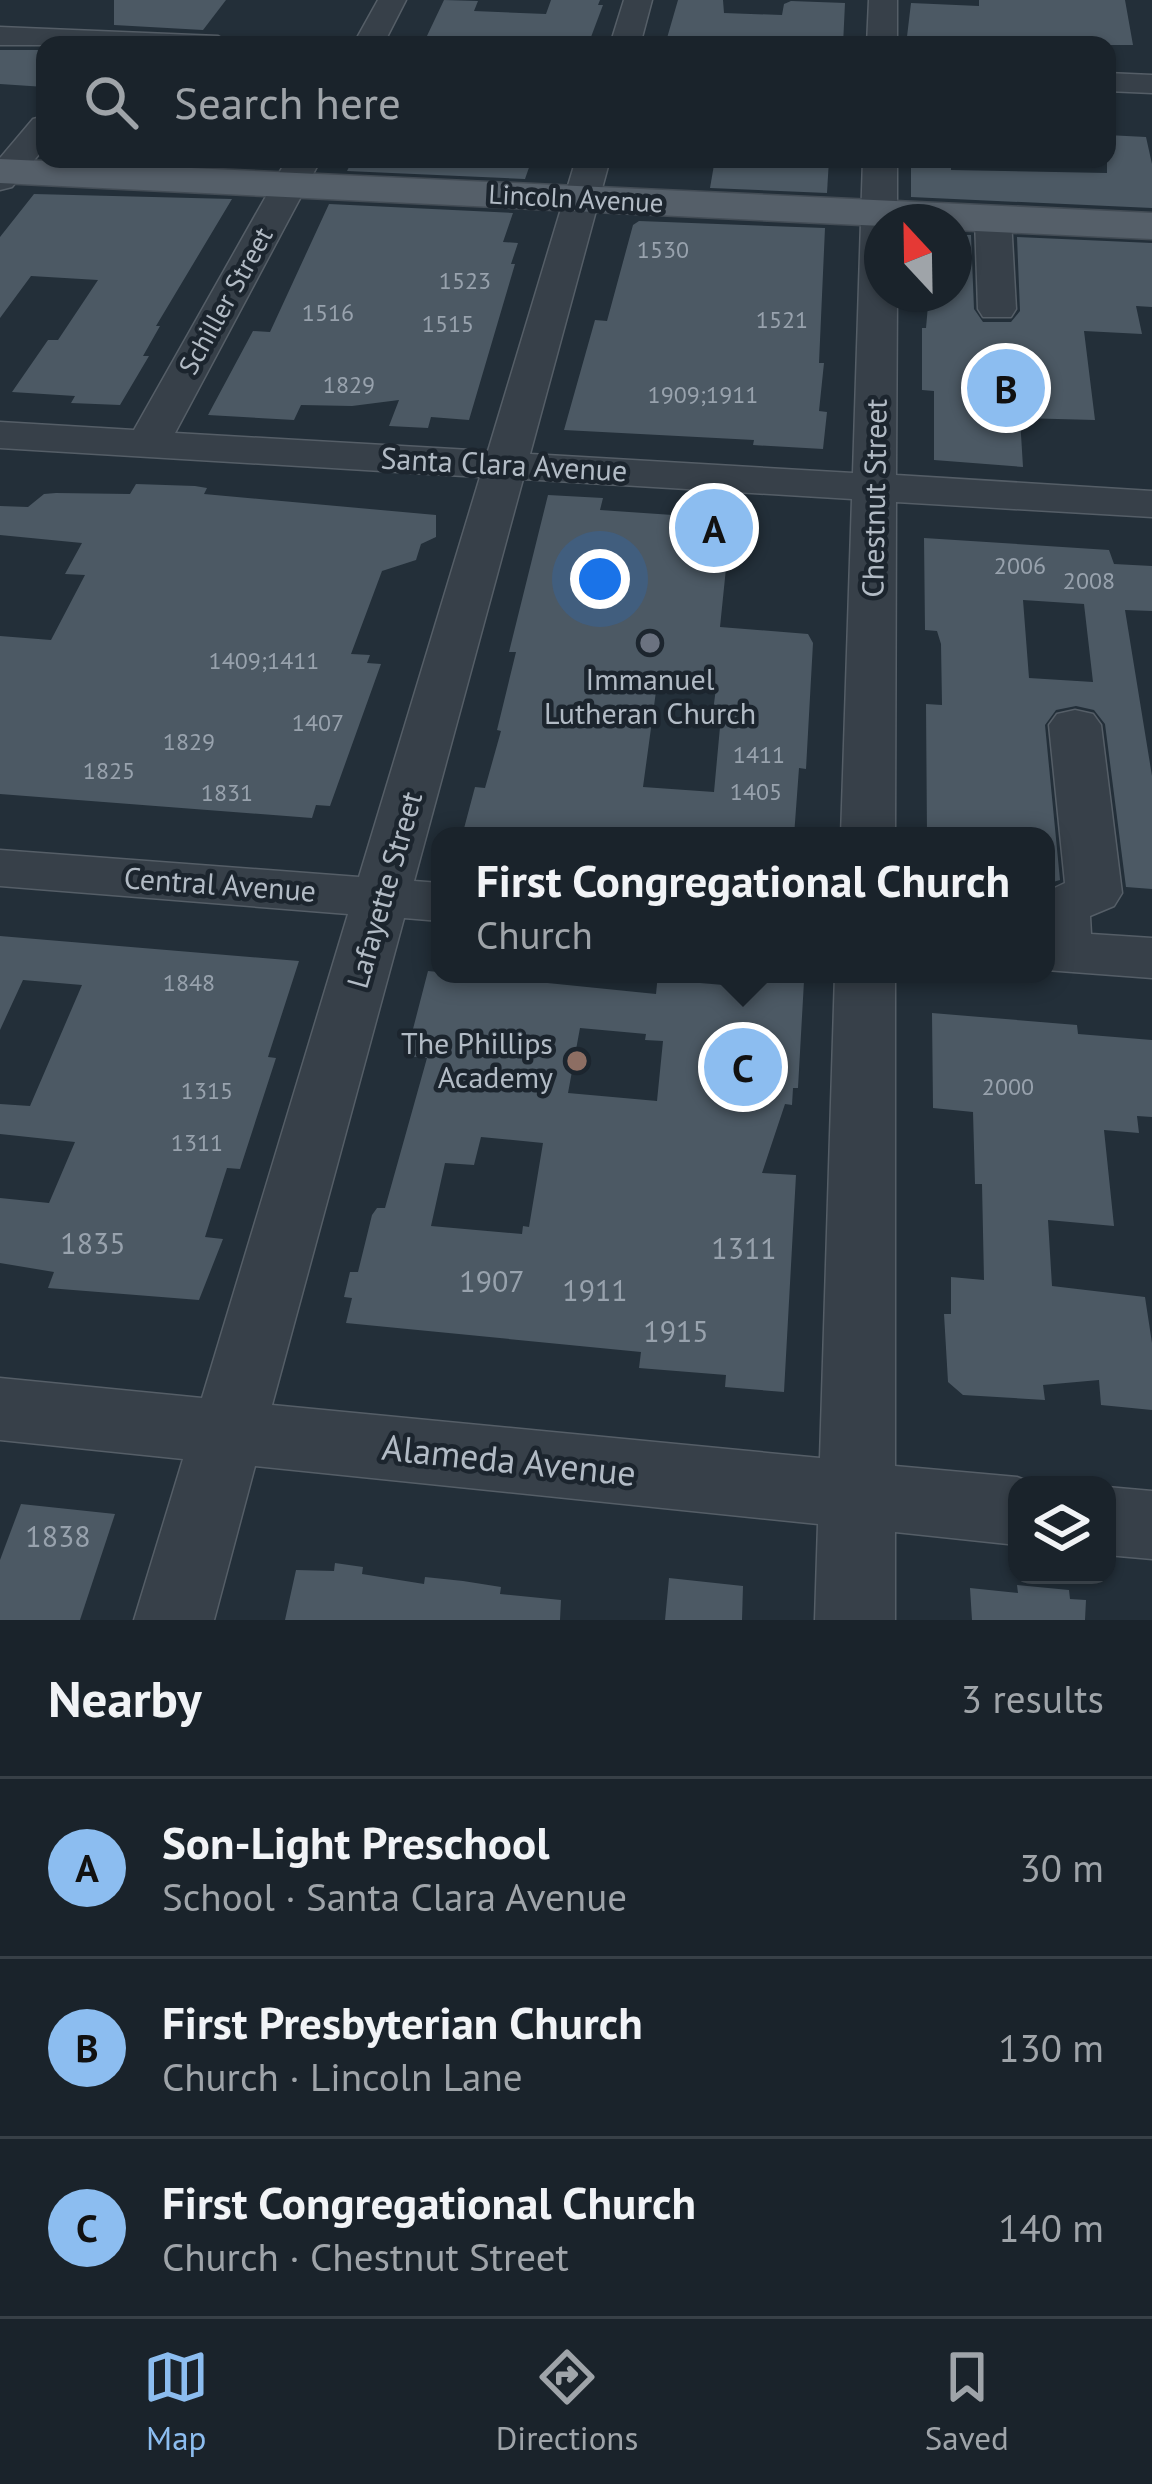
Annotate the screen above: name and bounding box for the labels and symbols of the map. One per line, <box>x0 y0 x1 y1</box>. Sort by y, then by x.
street label: Lincoln Avenue <box>488 176 664 220</box>
north arrow <box>864 204 972 312</box>
street label: Schiller Street <box>171 221 280 380</box>
house number: 1530 <box>637 234 689 265</box>
house number: 1523 <box>439 265 491 296</box>
house number: 1516 <box>302 297 354 328</box>
house number: 1521 <box>756 304 808 335</box>
house number: 1515 <box>422 308 474 339</box>
pin: B <box>967 343 1045 433</box>
house number: 1829 <box>323 369 375 400</box>
house number: 1909;1911 <box>648 379 758 410</box>
street label: Chestnut Street <box>852 398 895 598</box>
street label: Santa Clara Avenue <box>380 438 628 489</box>
pin: A <box>675 483 753 573</box>
your location <box>570 549 630 609</box>
house number: 2006 <box>994 550 1046 581</box>
house number: 2008 <box>1063 565 1115 596</box>
marker: Immanuel Lutheran Church <box>637 630 663 656</box>
house number: 1409;1411 <box>209 645 319 676</box>
place label: Immanuel Lutheran Church <box>544 659 756 732</box>
house number: 1407 <box>292 707 344 738</box>
house number: 1829 <box>163 726 215 757</box>
house number: 1411 <box>733 739 785 770</box>
house number: 1825 <box>83 755 135 786</box>
house number: 1405 <box>730 776 782 807</box>
house number: 1831 <box>201 777 253 808</box>
street label: Lafayette Street <box>337 787 430 993</box>
street label: Central Avenue <box>123 857 317 910</box>
house number: 1848 <box>163 967 215 998</box>
pin: C <box>704 1022 782 1112</box>
place label: The Phillips Academy <box>401 1023 553 1096</box>
marker: The Phillips Academy <box>564 1048 590 1074</box>
house number: 2000 <box>982 1071 1034 1102</box>
house number: 1315 <box>181 1075 233 1106</box>
house number: 1311 <box>171 1127 223 1158</box>
house number: 1835 <box>60 1223 126 1262</box>
house number: 1311 <box>711 1228 777 1267</box>
house number: 1907 <box>459 1261 525 1300</box>
house number: 1911 <box>562 1270 628 1309</box>
house number: 1915 <box>643 1311 709 1350</box>
street label: Alameda Avenue <box>380 1423 638 1496</box>
house number: 1838 <box>25 1516 91 1555</box>

